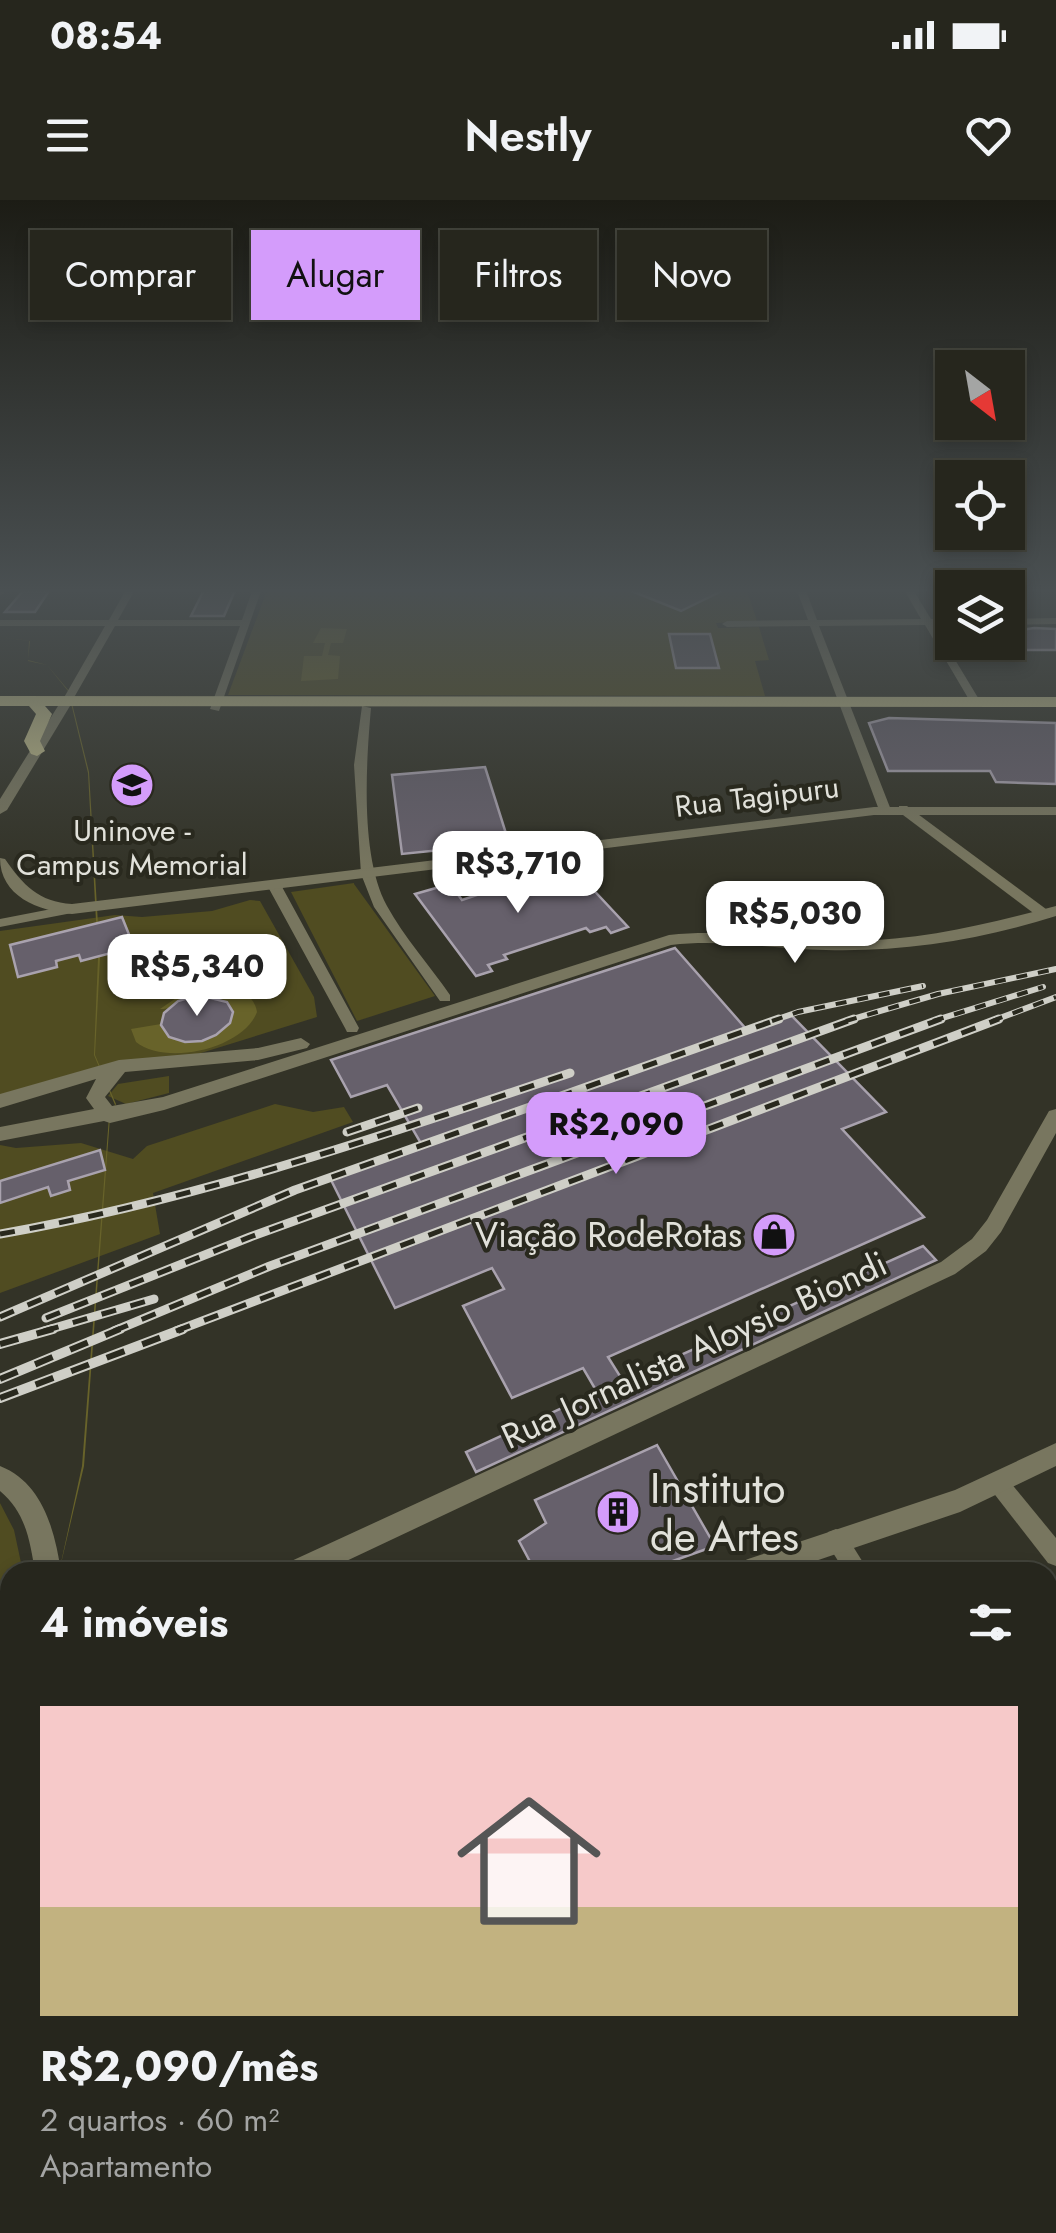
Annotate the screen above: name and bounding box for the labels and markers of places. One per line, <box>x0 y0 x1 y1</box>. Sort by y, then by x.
school or university icon: Uninove - Campus Memorial <box>109 762 155 808</box>
place label: Uninove - Campus Memorial <box>16 809 248 886</box>
pin: R$3,710 <box>426 831 610 916</box>
pin: R$5,030 <box>703 881 887 966</box>
pin: R$5,340 <box>105 934 289 1019</box>
pin: R$2,090 <box>524 1092 708 1177</box>
place label: Viação RodeRotas <box>475 1210 742 1260</box>
shop icon: Viação RodeRotas <box>751 1212 797 1258</box>
place label: Instituto de Artes <box>650 1458 799 1567</box>
building icon: Instituto de Artes <box>595 1489 641 1535</box>

